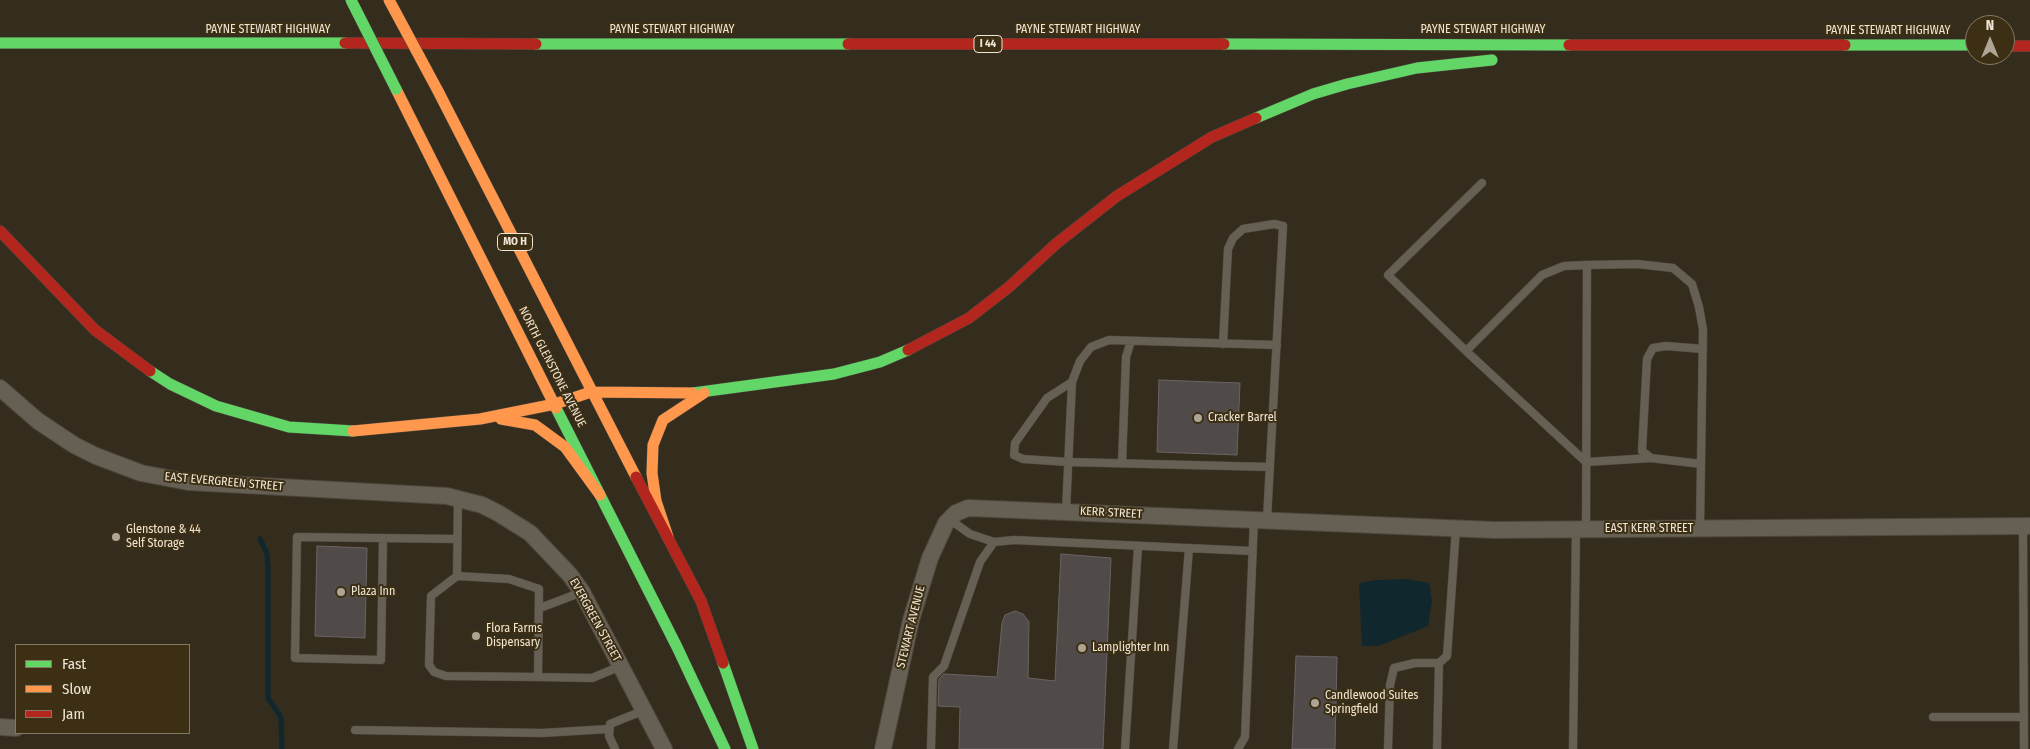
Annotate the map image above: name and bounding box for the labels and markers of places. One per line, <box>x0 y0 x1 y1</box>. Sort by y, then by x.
place label: Cracker Barrel <box>1208 411 1277 425</box>
marker: Cracker Barrel <box>1192 412 1204 424</box>
place label: Glenstone & 44 Self Storage <box>126 523 201 551</box>
marker: Glenstone & 44 Self Storage <box>110 531 122 543</box>
place label: Plaza Inn <box>351 585 395 599</box>
marker: Plaza Inn <box>335 586 347 598</box>
place label: Flora Farms Dispensary <box>486 622 542 650</box>
marker: Flora Farms Dispensary <box>470 630 482 642</box>
place label: Lamplighter Inn <box>1092 641 1169 655</box>
marker: Lamplighter Inn <box>1076 642 1088 654</box>
place label: Candlewood Suites Springfield <box>1325 689 1418 717</box>
marker: Candlewood Suites Springfield <box>1309 697 1321 709</box>

